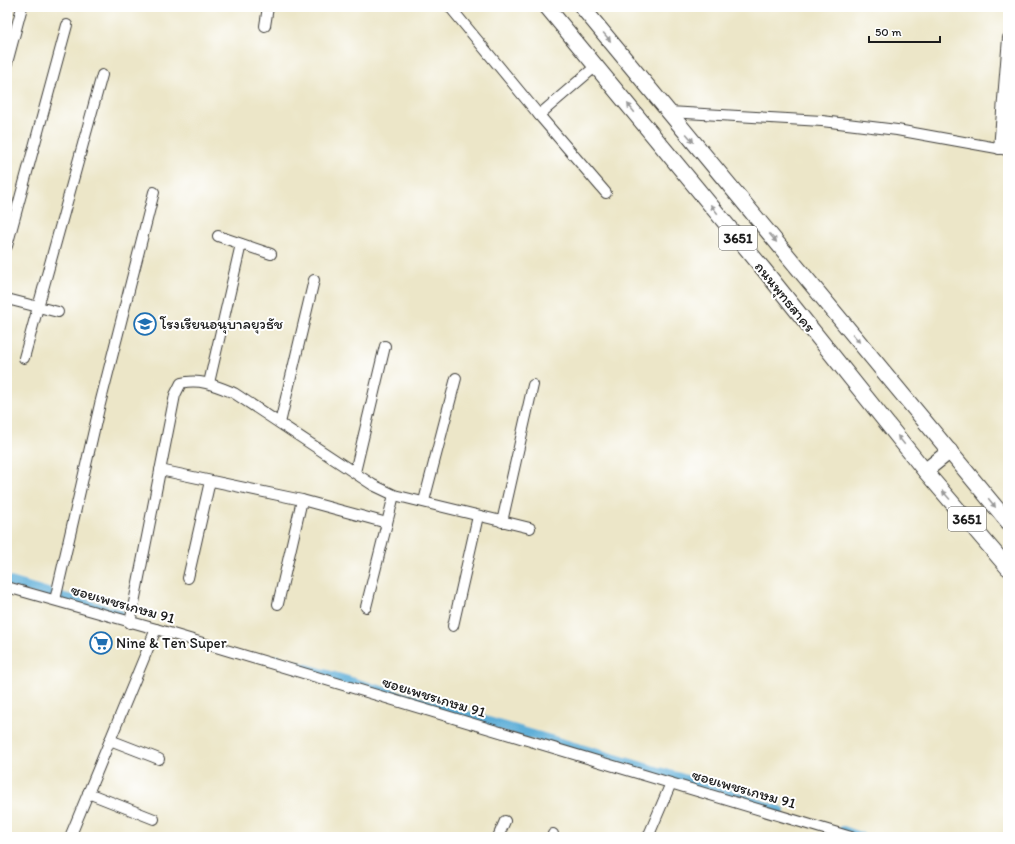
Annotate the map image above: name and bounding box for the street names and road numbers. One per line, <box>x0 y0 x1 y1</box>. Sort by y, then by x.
road number: 3651 <box>719 226 757 250</box>
street label: ถนนพุทธสาคร <box>750 258 819 337</box>
road number: 3651 <box>948 507 986 531</box>
street label: ซอยเพชรเกษม 91 <box>69 581 177 627</box>
street label: ซอยเพชรเกษม 91 <box>380 673 488 721</box>
street label: ซอยเพชรเกษม 91 <box>690 766 798 812</box>

